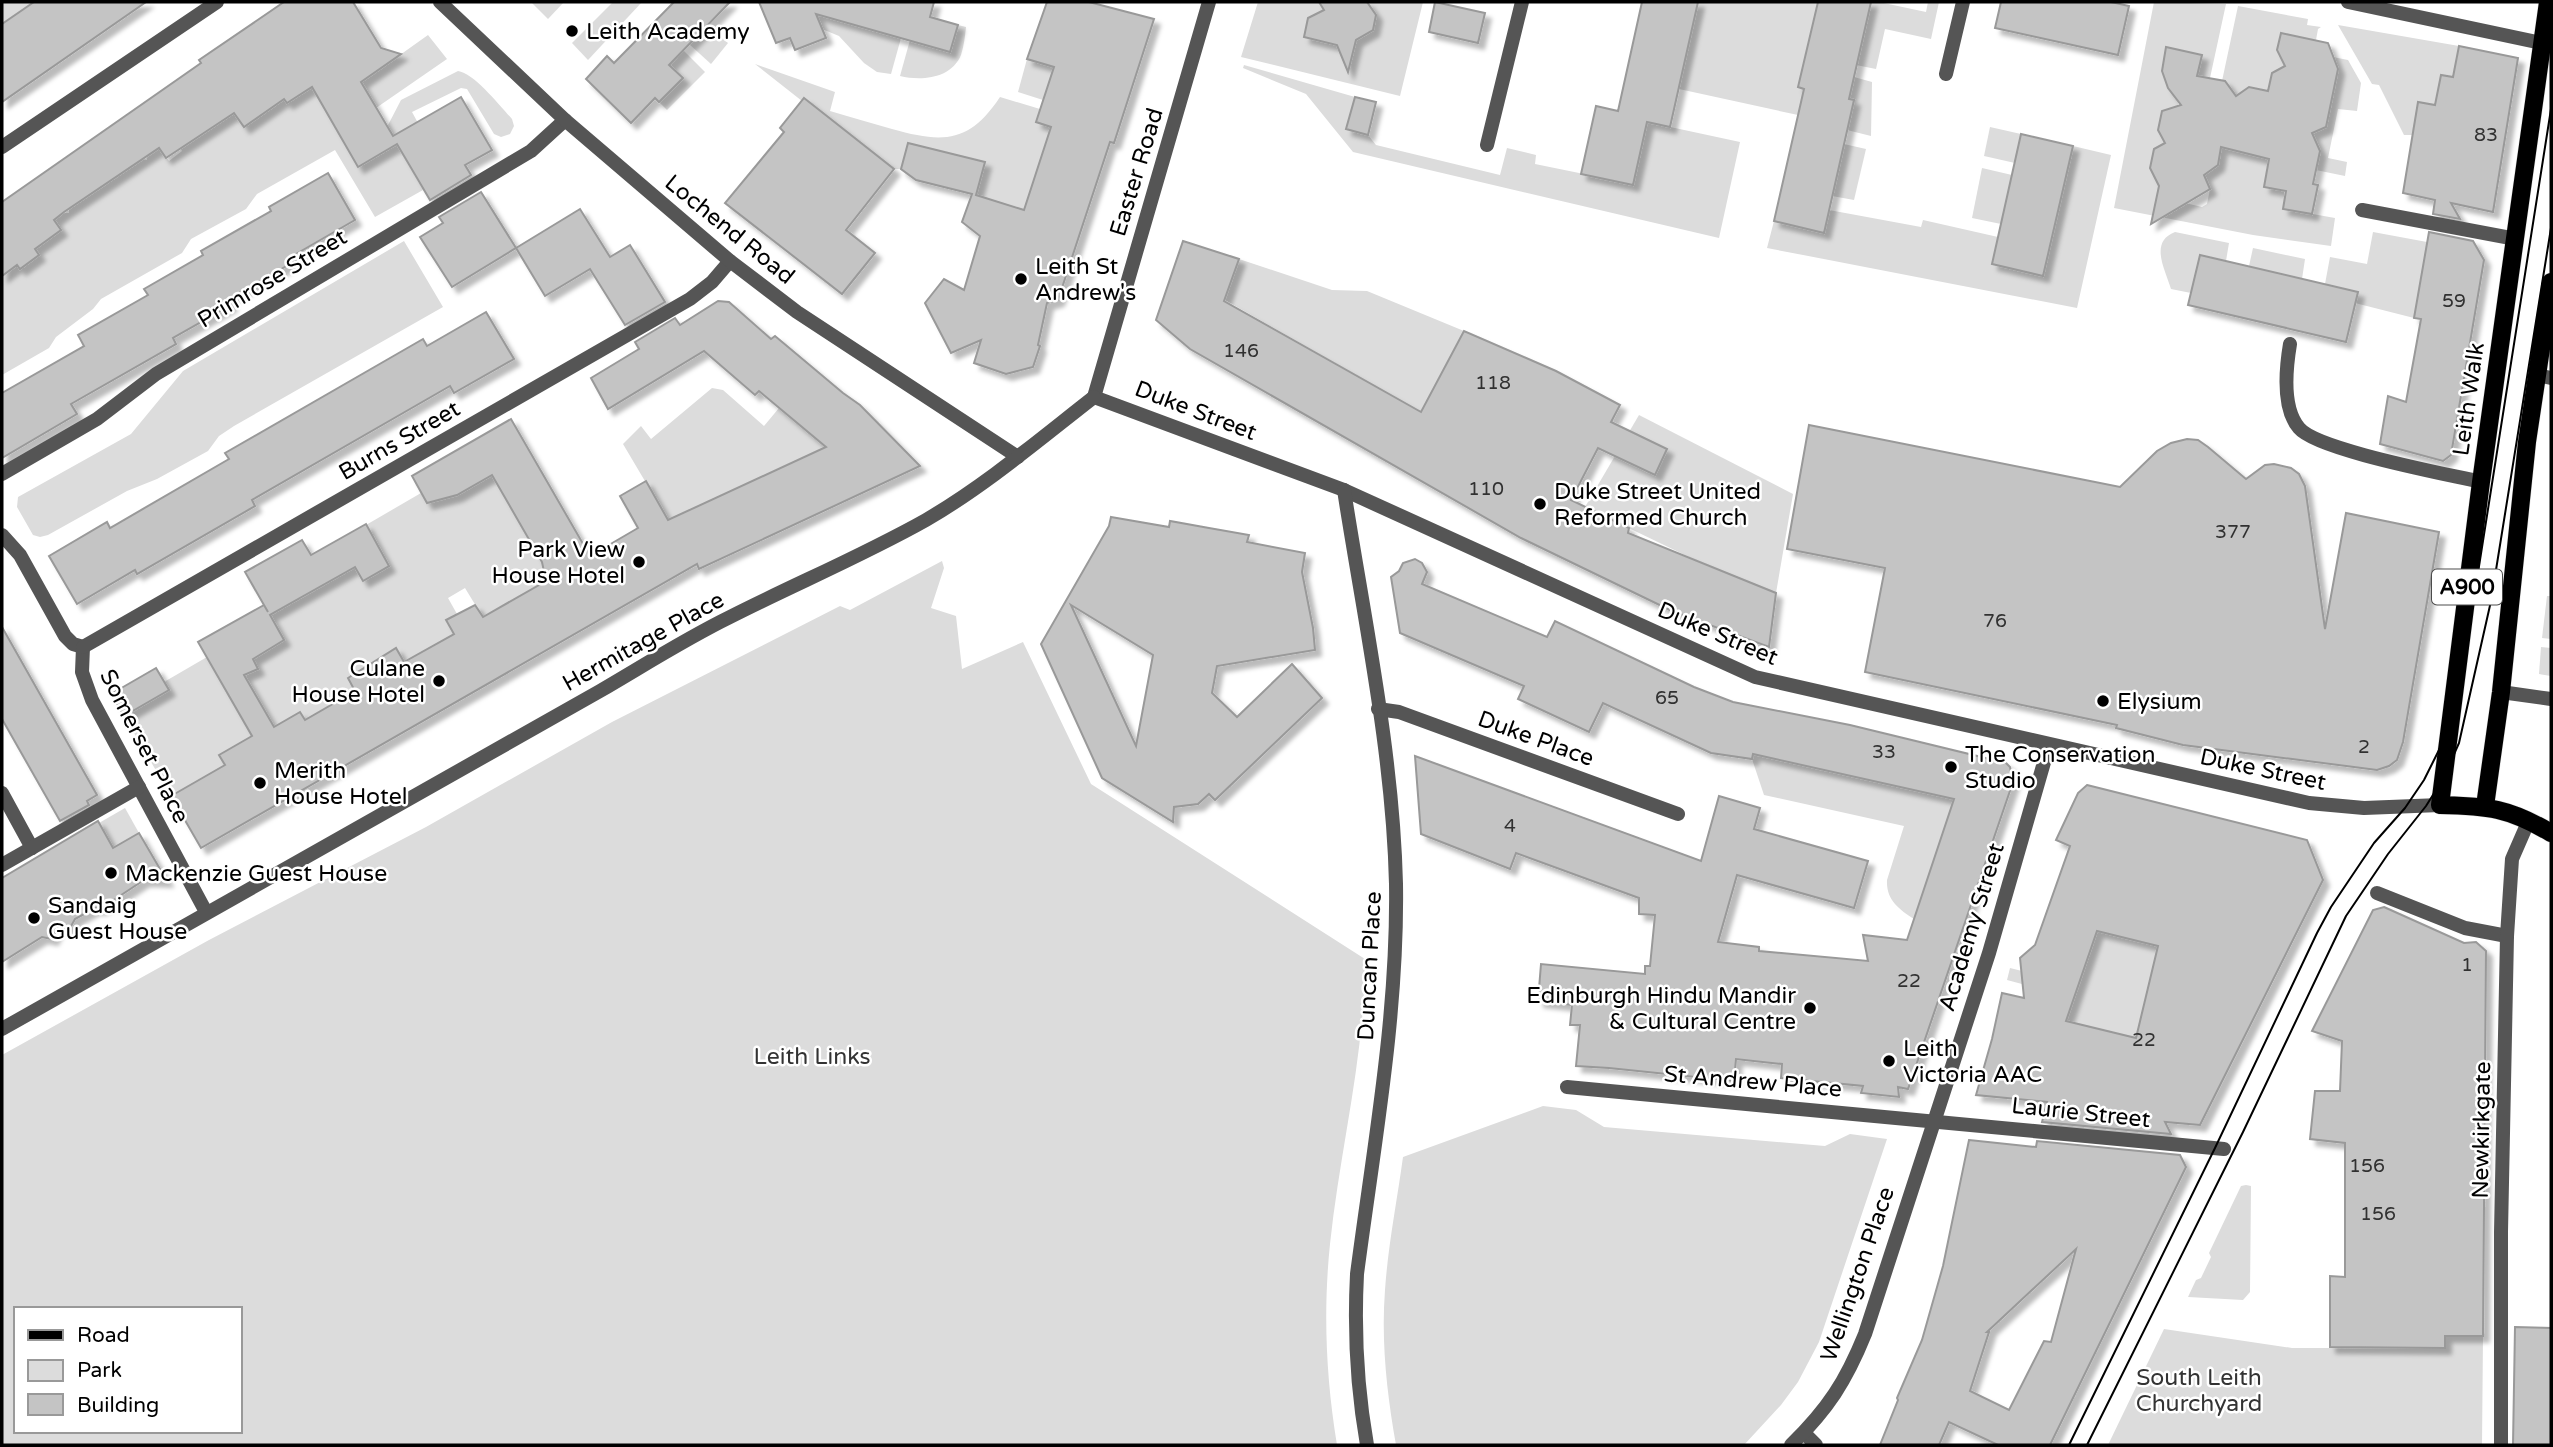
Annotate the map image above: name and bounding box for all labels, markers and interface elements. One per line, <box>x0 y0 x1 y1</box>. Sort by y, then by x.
place label: Leith Academy <box>586 18 750 46</box>
marker: Leith Academy <box>564 23 580 39</box>
street label: Easter Road <box>1104 105 1170 240</box>
house number: 83 <box>2474 124 2498 146</box>
street label: Lochend Road <box>659 169 800 291</box>
street label: Primrose Street <box>193 223 352 334</box>
place label: Leith St Andrew's <box>1035 253 1136 307</box>
marker: Leith St Andrew's <box>1013 271 1029 287</box>
house number: 59 <box>2442 290 2466 312</box>
house number: 146 <box>1223 340 1259 362</box>
street label: Leith Walk <box>2447 341 2491 458</box>
house number: 118 <box>1475 372 1511 394</box>
street label: Duke Street <box>1131 375 1261 447</box>
street label: Burns Street <box>334 395 465 487</box>
house number: 110 <box>1468 478 1504 500</box>
place label: Duke Street United Reformed Church <box>1554 478 1761 532</box>
marker: Duke Street United Reformed Church <box>1532 496 1548 512</box>
house number: 377 <box>2215 521 2251 543</box>
place label: Park View House Hotel <box>492 536 625 590</box>
marker: Park View House Hotel <box>631 554 647 570</box>
road number: A900 <box>2432 570 2502 604</box>
street label: Hermitage Place <box>558 586 729 698</box>
street label: Duke Street <box>1653 596 1782 672</box>
house number: 76 <box>1983 610 2007 632</box>
place label: Culane House Hotel <box>292 655 425 709</box>
street label: Somerset Place <box>93 665 195 828</box>
marker: Culane House Hotel <box>431 673 447 689</box>
house number: 65 <box>1655 687 1679 709</box>
place label: Elysium <box>2117 688 2202 716</box>
marker: Elysium <box>2095 693 2111 709</box>
street label: Duke Place <box>1474 705 1598 773</box>
house number: 2 <box>2358 736 2370 758</box>
house number: 33 <box>1872 741 1896 763</box>
place label: The Conservation Studio <box>1965 741 2156 795</box>
street label: Duke Street <box>2197 743 2329 797</box>
place label: Merith House Hotel <box>274 757 407 811</box>
marker: The Conservation Studio <box>1943 759 1959 775</box>
marker: Merith House Hotel <box>252 775 268 791</box>
house number: 4 <box>1504 815 1516 837</box>
street label: Academy Street <box>1933 840 2011 1015</box>
place label: Mackenzie Guest House <box>125 860 387 888</box>
marker: Mackenzie Guest House <box>103 865 119 881</box>
street label: Duncan Place <box>1352 891 1388 1041</box>
place label: Sandaig Guest House <box>48 892 187 946</box>
marker: Sandaig Guest House <box>26 910 42 926</box>
house number: 1 <box>2461 954 2473 976</box>
house number: 22 <box>1897 970 1921 992</box>
place label: Edinburgh Hindu Mandir & Cultural Centre <box>1526 982 1796 1036</box>
marker: Edinburgh Hindu Mandir & Cultural Centre <box>1802 1000 1818 1016</box>
house number: 22 <box>2132 1029 2156 1051</box>
place label: Leith Victoria AAC <box>1903 1035 2042 1089</box>
park label: Leith Links <box>753 1043 871 1071</box>
marker: Leith Victoria AAC <box>1881 1053 1897 1069</box>
street label: St Andrew Place <box>1663 1060 1843 1104</box>
street label: Newkirkgate <box>2467 1061 2497 1199</box>
street label: Laurie Street <box>2010 1092 2152 1134</box>
house number: 156 <box>2349 1155 2385 1177</box>
street label: Wellington Place <box>1815 1183 1901 1365</box>
house number: 156 <box>2360 1203 2396 1225</box>
legend <box>14 1307 242 1433</box>
text: Road <box>77 1323 130 1348</box>
text: Park <box>77 1358 122 1383</box>
park label: South Leith Churchyard <box>2136 1364 2262 1418</box>
text: Building <box>77 1393 159 1418</box>

